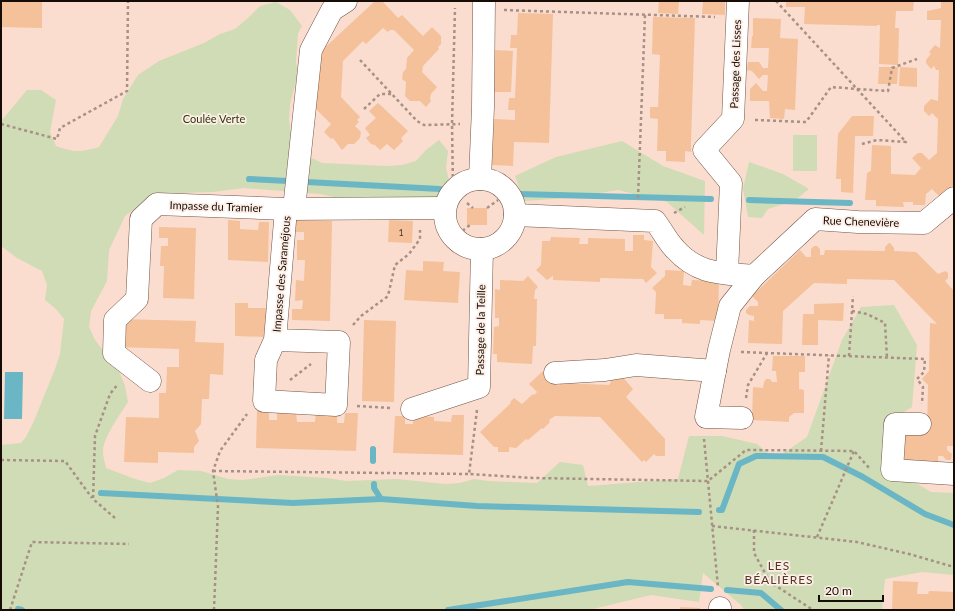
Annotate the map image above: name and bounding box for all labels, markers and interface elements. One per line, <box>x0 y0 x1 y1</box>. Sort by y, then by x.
street label: Passage des Lisses <box>727 19 743 109</box>
park label: Coulée Verte <box>183 112 245 125</box>
street label: Impasse du Tramier <box>169 198 263 214</box>
street label: Rue Chenevière <box>823 213 900 229</box>
street label: Impasse des Saraméjous <box>269 215 293 333</box>
house number: 1 <box>398 227 404 238</box>
street label: Passage de la Teille <box>473 284 487 376</box>
district label: LES BÉALIÈRES <box>744 558 814 587</box>
scale bar <box>819 577 883 603</box>
text: 20 m <box>825 583 852 598</box>

